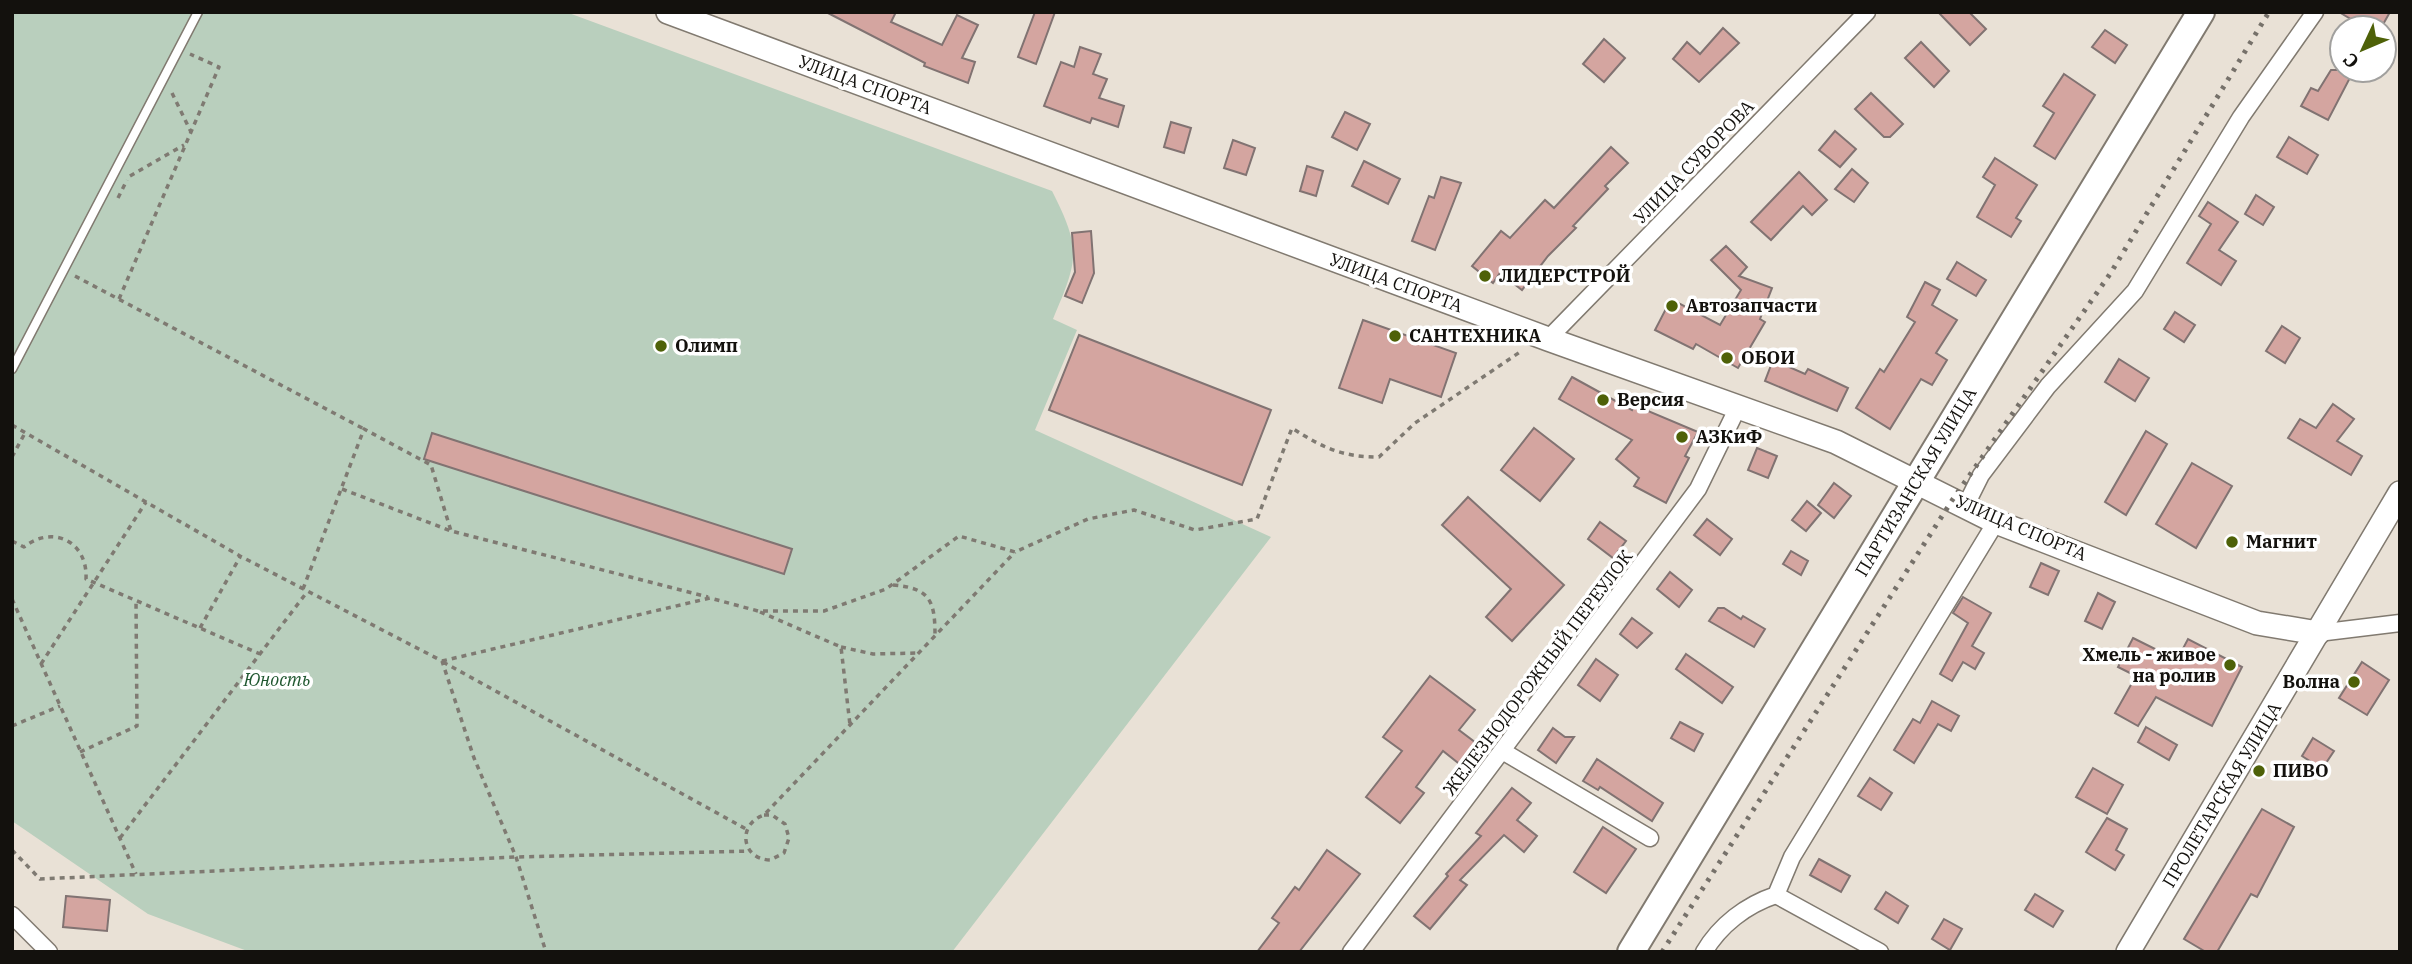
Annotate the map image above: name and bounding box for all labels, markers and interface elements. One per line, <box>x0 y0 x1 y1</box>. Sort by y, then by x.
north arrow <box>2328 14 2398 84</box>
text: С <box>2338 48 2364 74</box>
street label: УЛИЦА СПОРТА <box>795 50 936 120</box>
street label: УЛИЦА СУВОРОВА <box>1629 94 1759 229</box>
street label: УЛИЦА СПОРТА <box>1326 248 1467 318</box>
place label: ЛИДЕРСТРОЙ <box>1499 264 1631 287</box>
marker: ЛИДЕРСТРОЙ <box>1477 268 1493 284</box>
place label: Автозапчасти <box>1686 294 1817 317</box>
marker: Автозапчасти <box>1664 298 1680 314</box>
place label: САНТЕХНИКА <box>1409 324 1542 347</box>
marker: САНТЕХНИКА <box>1387 328 1403 344</box>
place label: Олимп <box>675 334 738 357</box>
marker: Олимп <box>653 338 669 354</box>
place label: ОБОИ <box>1741 346 1795 369</box>
marker: ОБОИ <box>1719 350 1735 366</box>
street label: ПАРТИЗАНСКАЯ УЛИЦА <box>1850 382 1982 581</box>
place label: Версия <box>1617 388 1684 411</box>
marker: Версия <box>1595 392 1611 408</box>
place label: АЗКиФ <box>1696 425 1763 448</box>
marker: АЗКиФ <box>1674 429 1690 445</box>
street label: УЛИЦА СПОРТА <box>1952 490 2091 566</box>
place label: Магнит <box>2246 530 2317 553</box>
marker: Магнит <box>2224 534 2240 550</box>
street label: ЖЕЛЕЗНОДОРОЖНЫЙ ПЕРЕУЛОК <box>1438 545 1638 800</box>
place label: Хмель - живое на ролив <box>2082 643 2216 687</box>
marker: Хмель - живое на ролив <box>2222 657 2238 673</box>
park label: Юность <box>242 668 311 691</box>
place label: Волна <box>2283 670 2340 693</box>
marker: Волна <box>2346 674 2362 690</box>
street label: ПРОЛЕТАРСКАЯ УЛИЦА <box>2157 697 2286 892</box>
place label: ПИВО <box>2273 759 2329 782</box>
marker: ПИВО <box>2251 763 2267 779</box>

